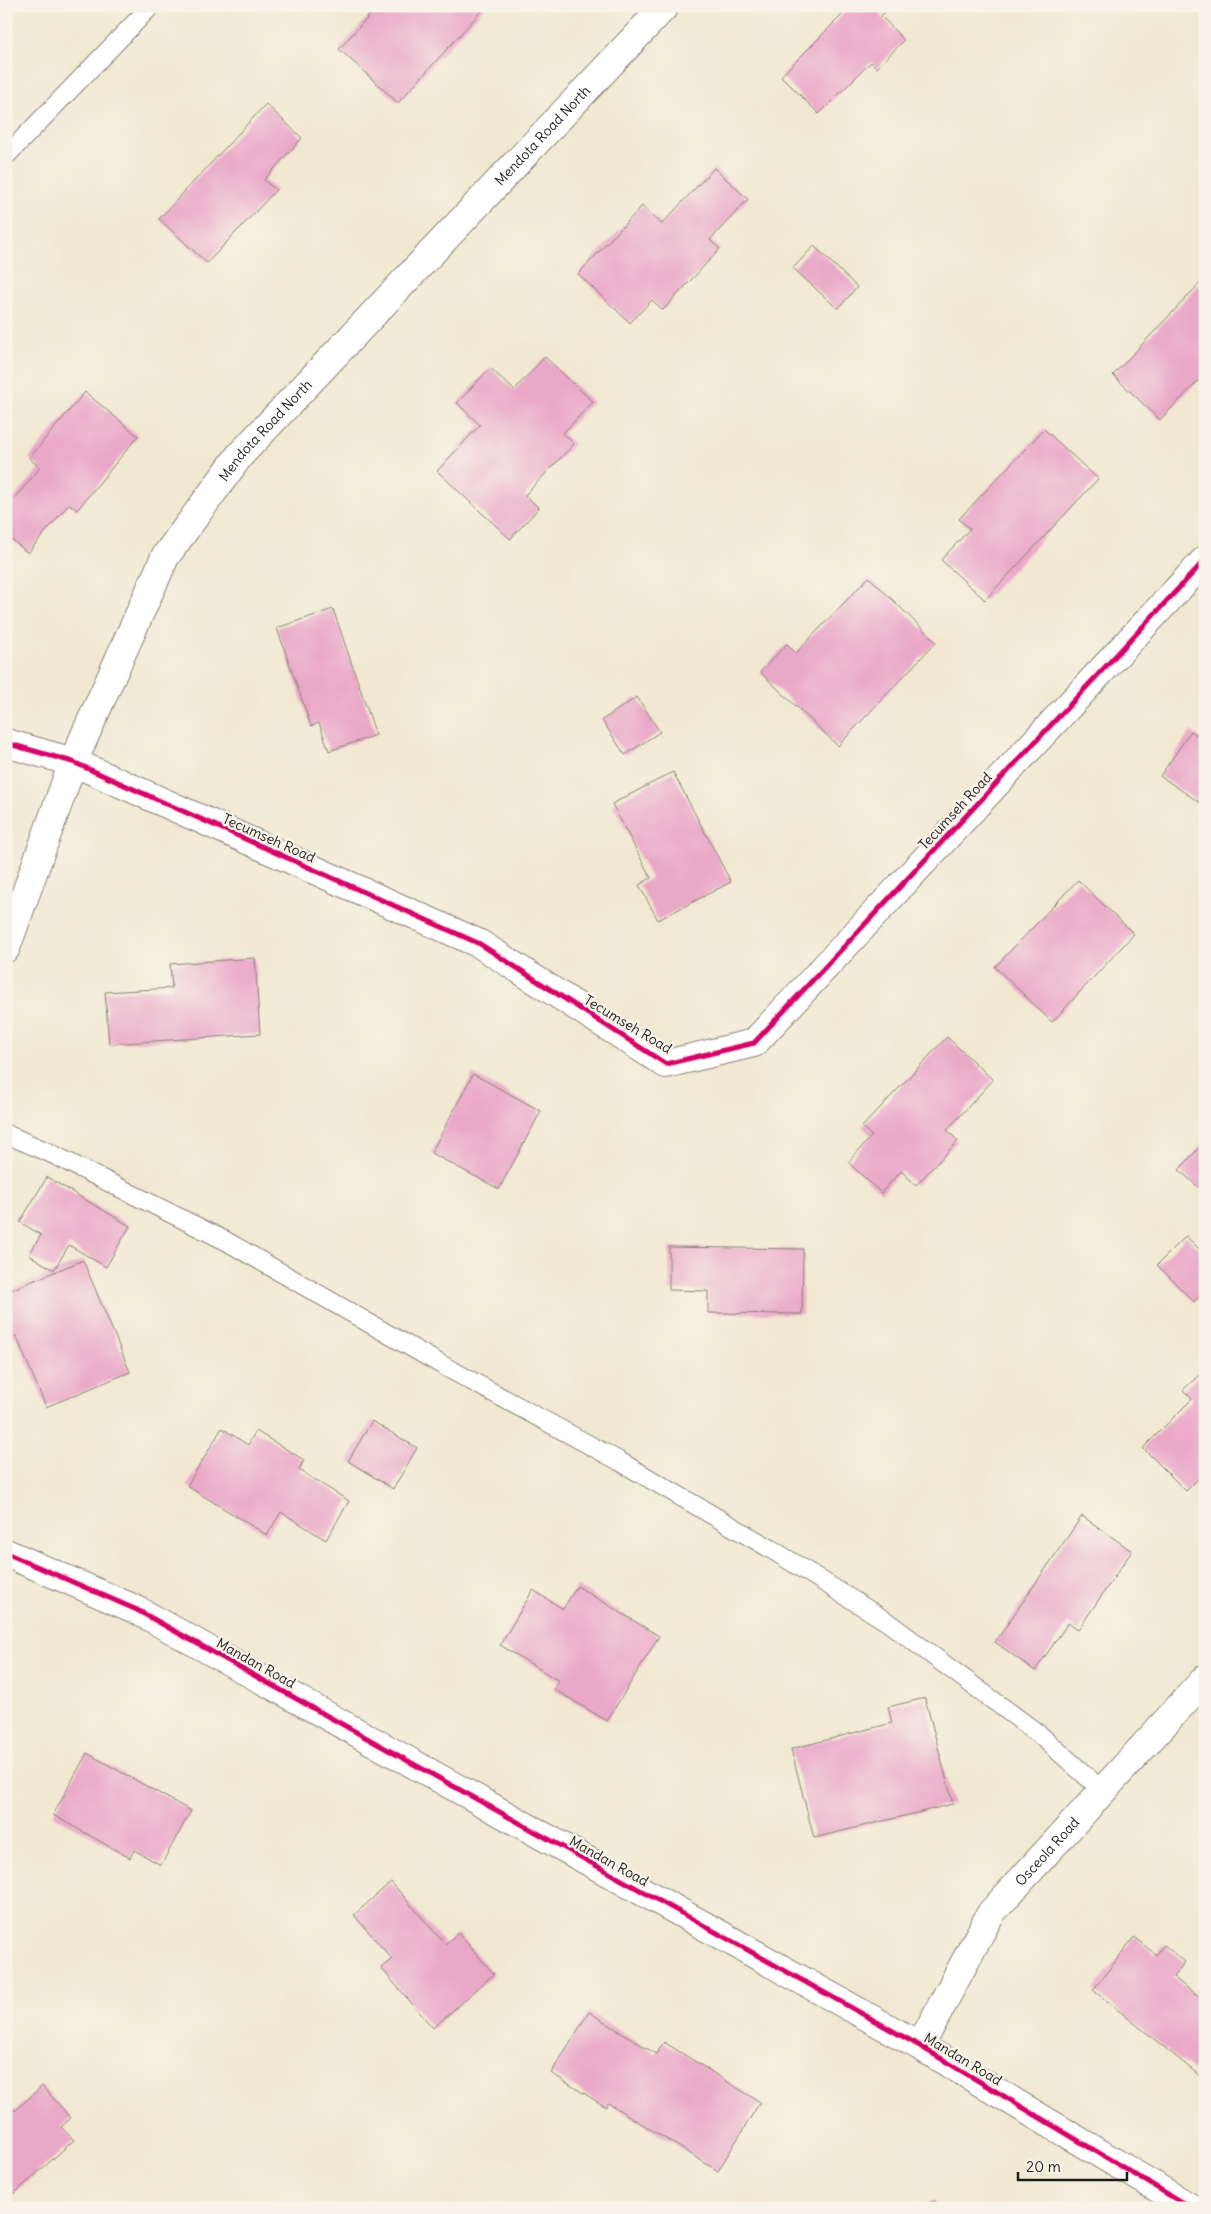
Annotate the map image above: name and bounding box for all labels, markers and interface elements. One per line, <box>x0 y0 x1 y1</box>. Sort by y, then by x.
street label: Mendota Road North <box>491 82 594 189</box>
street label: Mendota Road North <box>215 376 316 485</box>
street label: Tecumseh Road <box>914 768 996 854</box>
street label: Tecumseh Road <box>220 810 318 866</box>
street label: Tecumseh Road <box>581 991 675 1057</box>
street label: Mandan Road <box>213 1634 299 1692</box>
street label: Osceola Road <box>1011 1813 1083 1890</box>
street label: Mandan Road <box>566 1832 652 1890</box>
street label: Mandan Road <box>921 2029 1005 2089</box>
scale bar <box>1018 2149 1127 2181</box>
text: 20 m <box>1026 2157 1061 2176</box>

